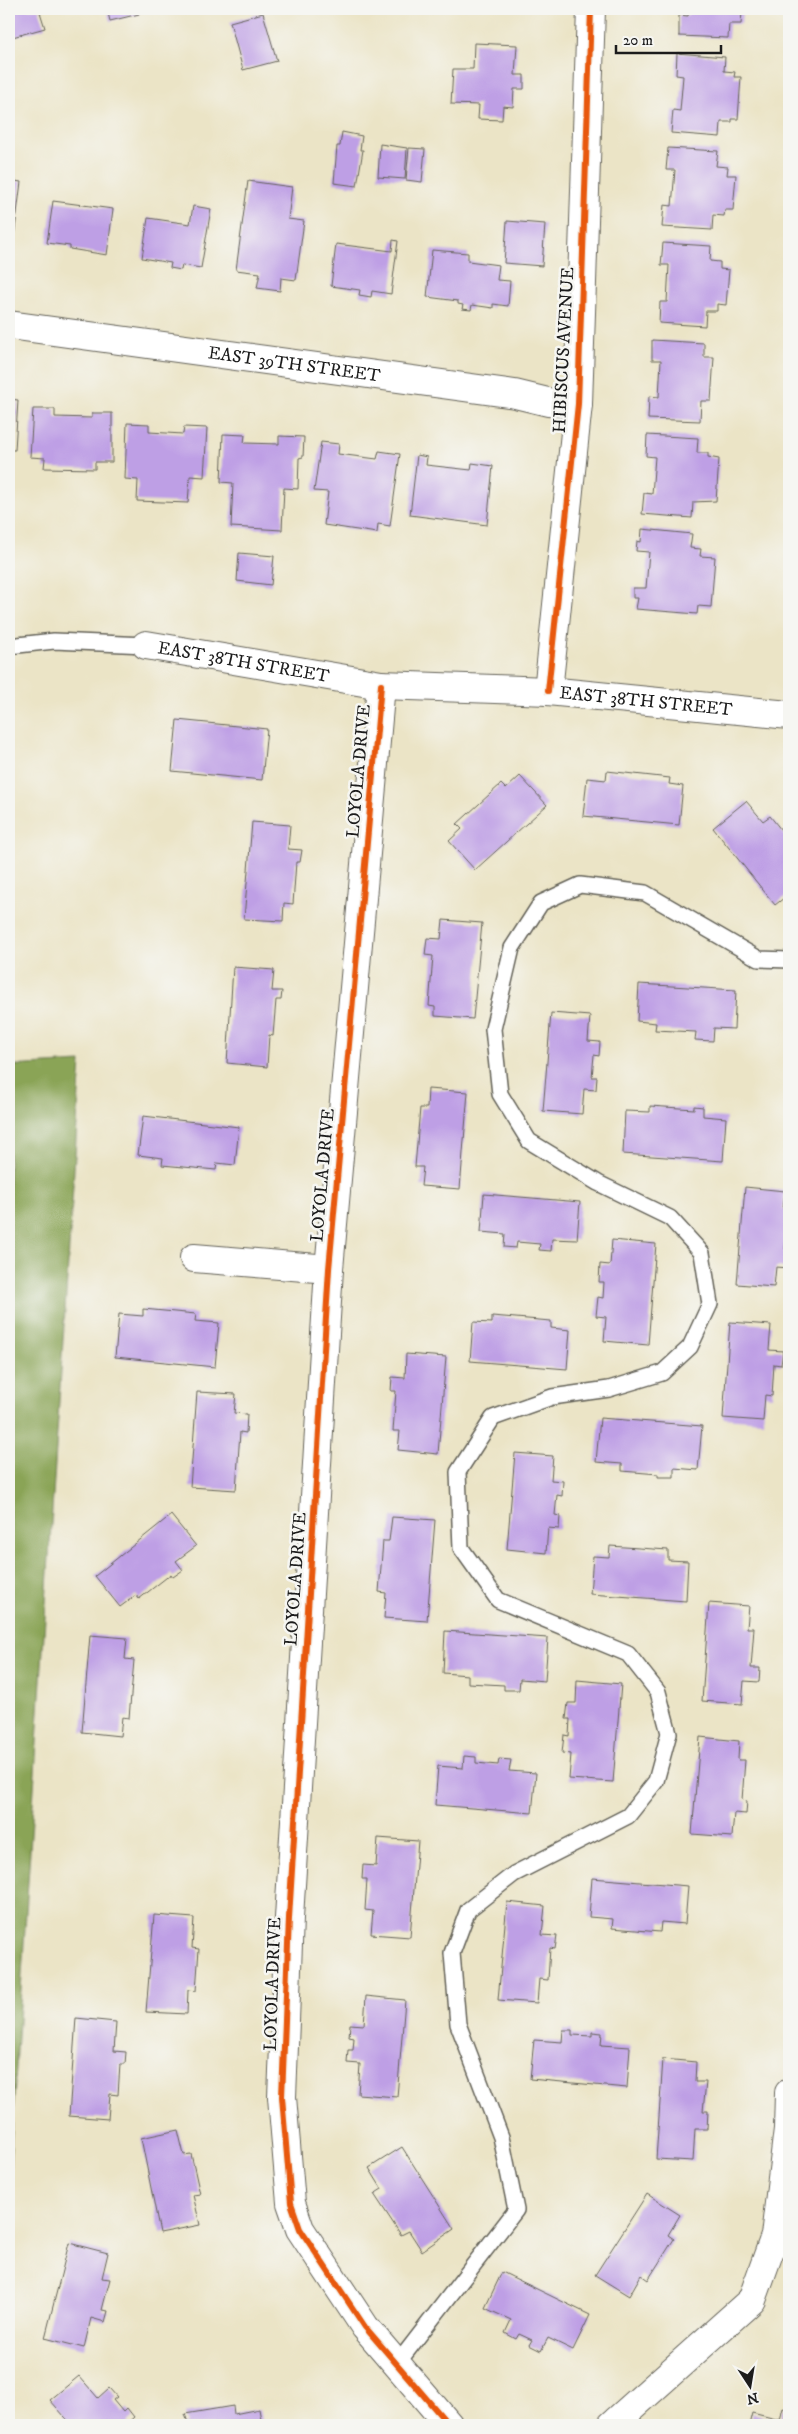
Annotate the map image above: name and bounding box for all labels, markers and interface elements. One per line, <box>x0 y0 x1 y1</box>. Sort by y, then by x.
scale bar <box>616 22 720 54</box>
text: 20 m <box>623 31 653 50</box>
street label: HIBISCUS AVENUE <box>549 266 579 434</box>
street label: EAST 39TH STREET <box>207 342 382 388</box>
street label: EAST 38TH STREET <box>156 637 331 688</box>
street label: EAST 38TH STREET <box>558 682 734 721</box>
street label: LOYOLA DRIVE <box>342 703 376 839</box>
street label: LOYOLA DRIVE <box>306 1107 340 1243</box>
street label: LOYOLA DRIVE <box>280 1511 312 1647</box>
street label: LOYOLA DRIVE <box>260 1916 286 2051</box>
north arrow <box>726 2362 776 2412</box>
text: N <box>745 2388 760 2408</box>

